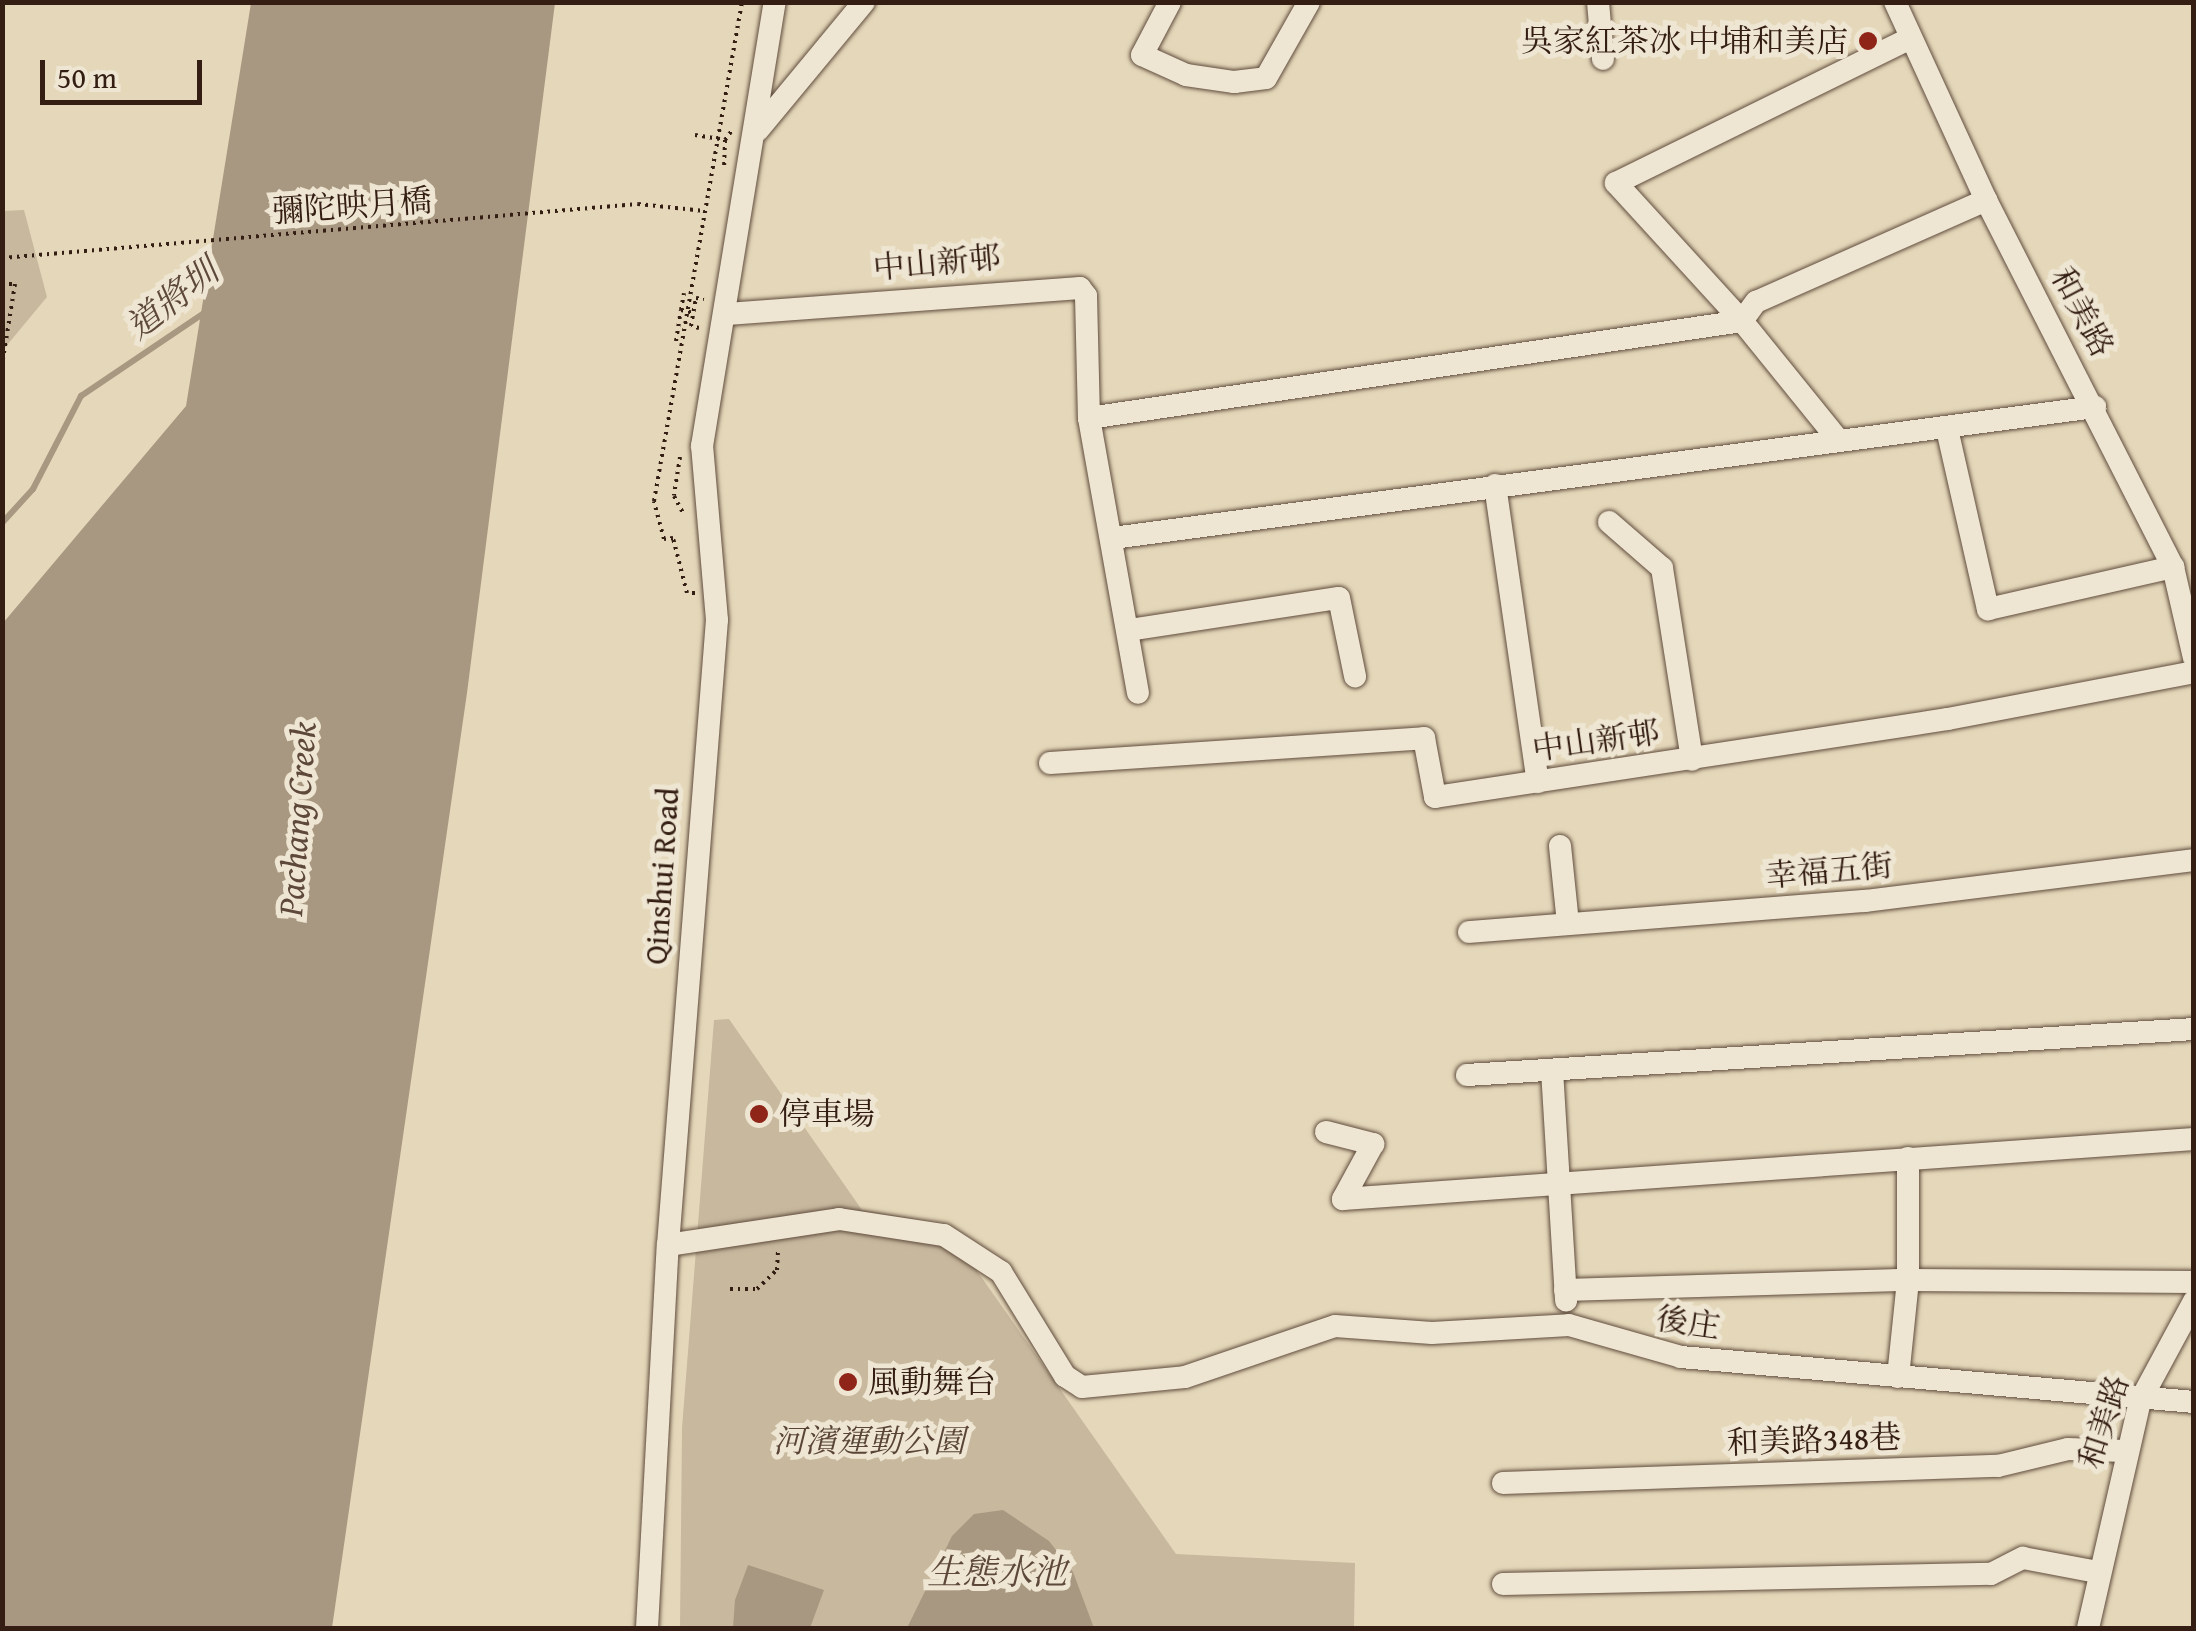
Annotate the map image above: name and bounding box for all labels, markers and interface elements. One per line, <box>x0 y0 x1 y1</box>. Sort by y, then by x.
place label: 吳家紅茶冰 中埔和美店 <box>1521 22 1848 60</box>
marker: 吳家紅茶冰 中埔和美店 <box>1857 30 1879 52</box>
scale bar <box>45 40 208 102</box>
text: 50 m <box>57 55 117 99</box>
street label: 彌陀映月橋 <box>271 181 433 231</box>
street label: 中山新邨 <box>872 238 1002 288</box>
water label: 道將圳 <box>118 250 226 348</box>
street label: 和美路 <box>2043 261 2121 363</box>
street label: 中山新邨 <box>1530 713 1662 769</box>
water label: Pachang Creek <box>269 720 325 918</box>
street label: Qinshui Road <box>637 786 687 966</box>
street label: 幸福五街 <box>1764 846 1894 896</box>
place label: 停車場 <box>779 1095 875 1133</box>
marker: 停車場 <box>748 1103 770 1125</box>
street label: 後庄 <box>1654 1300 1722 1346</box>
place label: 風動舞台 <box>868 1363 996 1401</box>
street label: 和美路 <box>2071 1370 2137 1474</box>
marker: 風動舞台 <box>837 1371 859 1393</box>
street label: 和美路348巷 <box>1726 1418 1902 1462</box>
park label: 河濱運動公園 <box>773 1422 965 1460</box>
water label: 生態水池 <box>927 1551 1067 1593</box>

